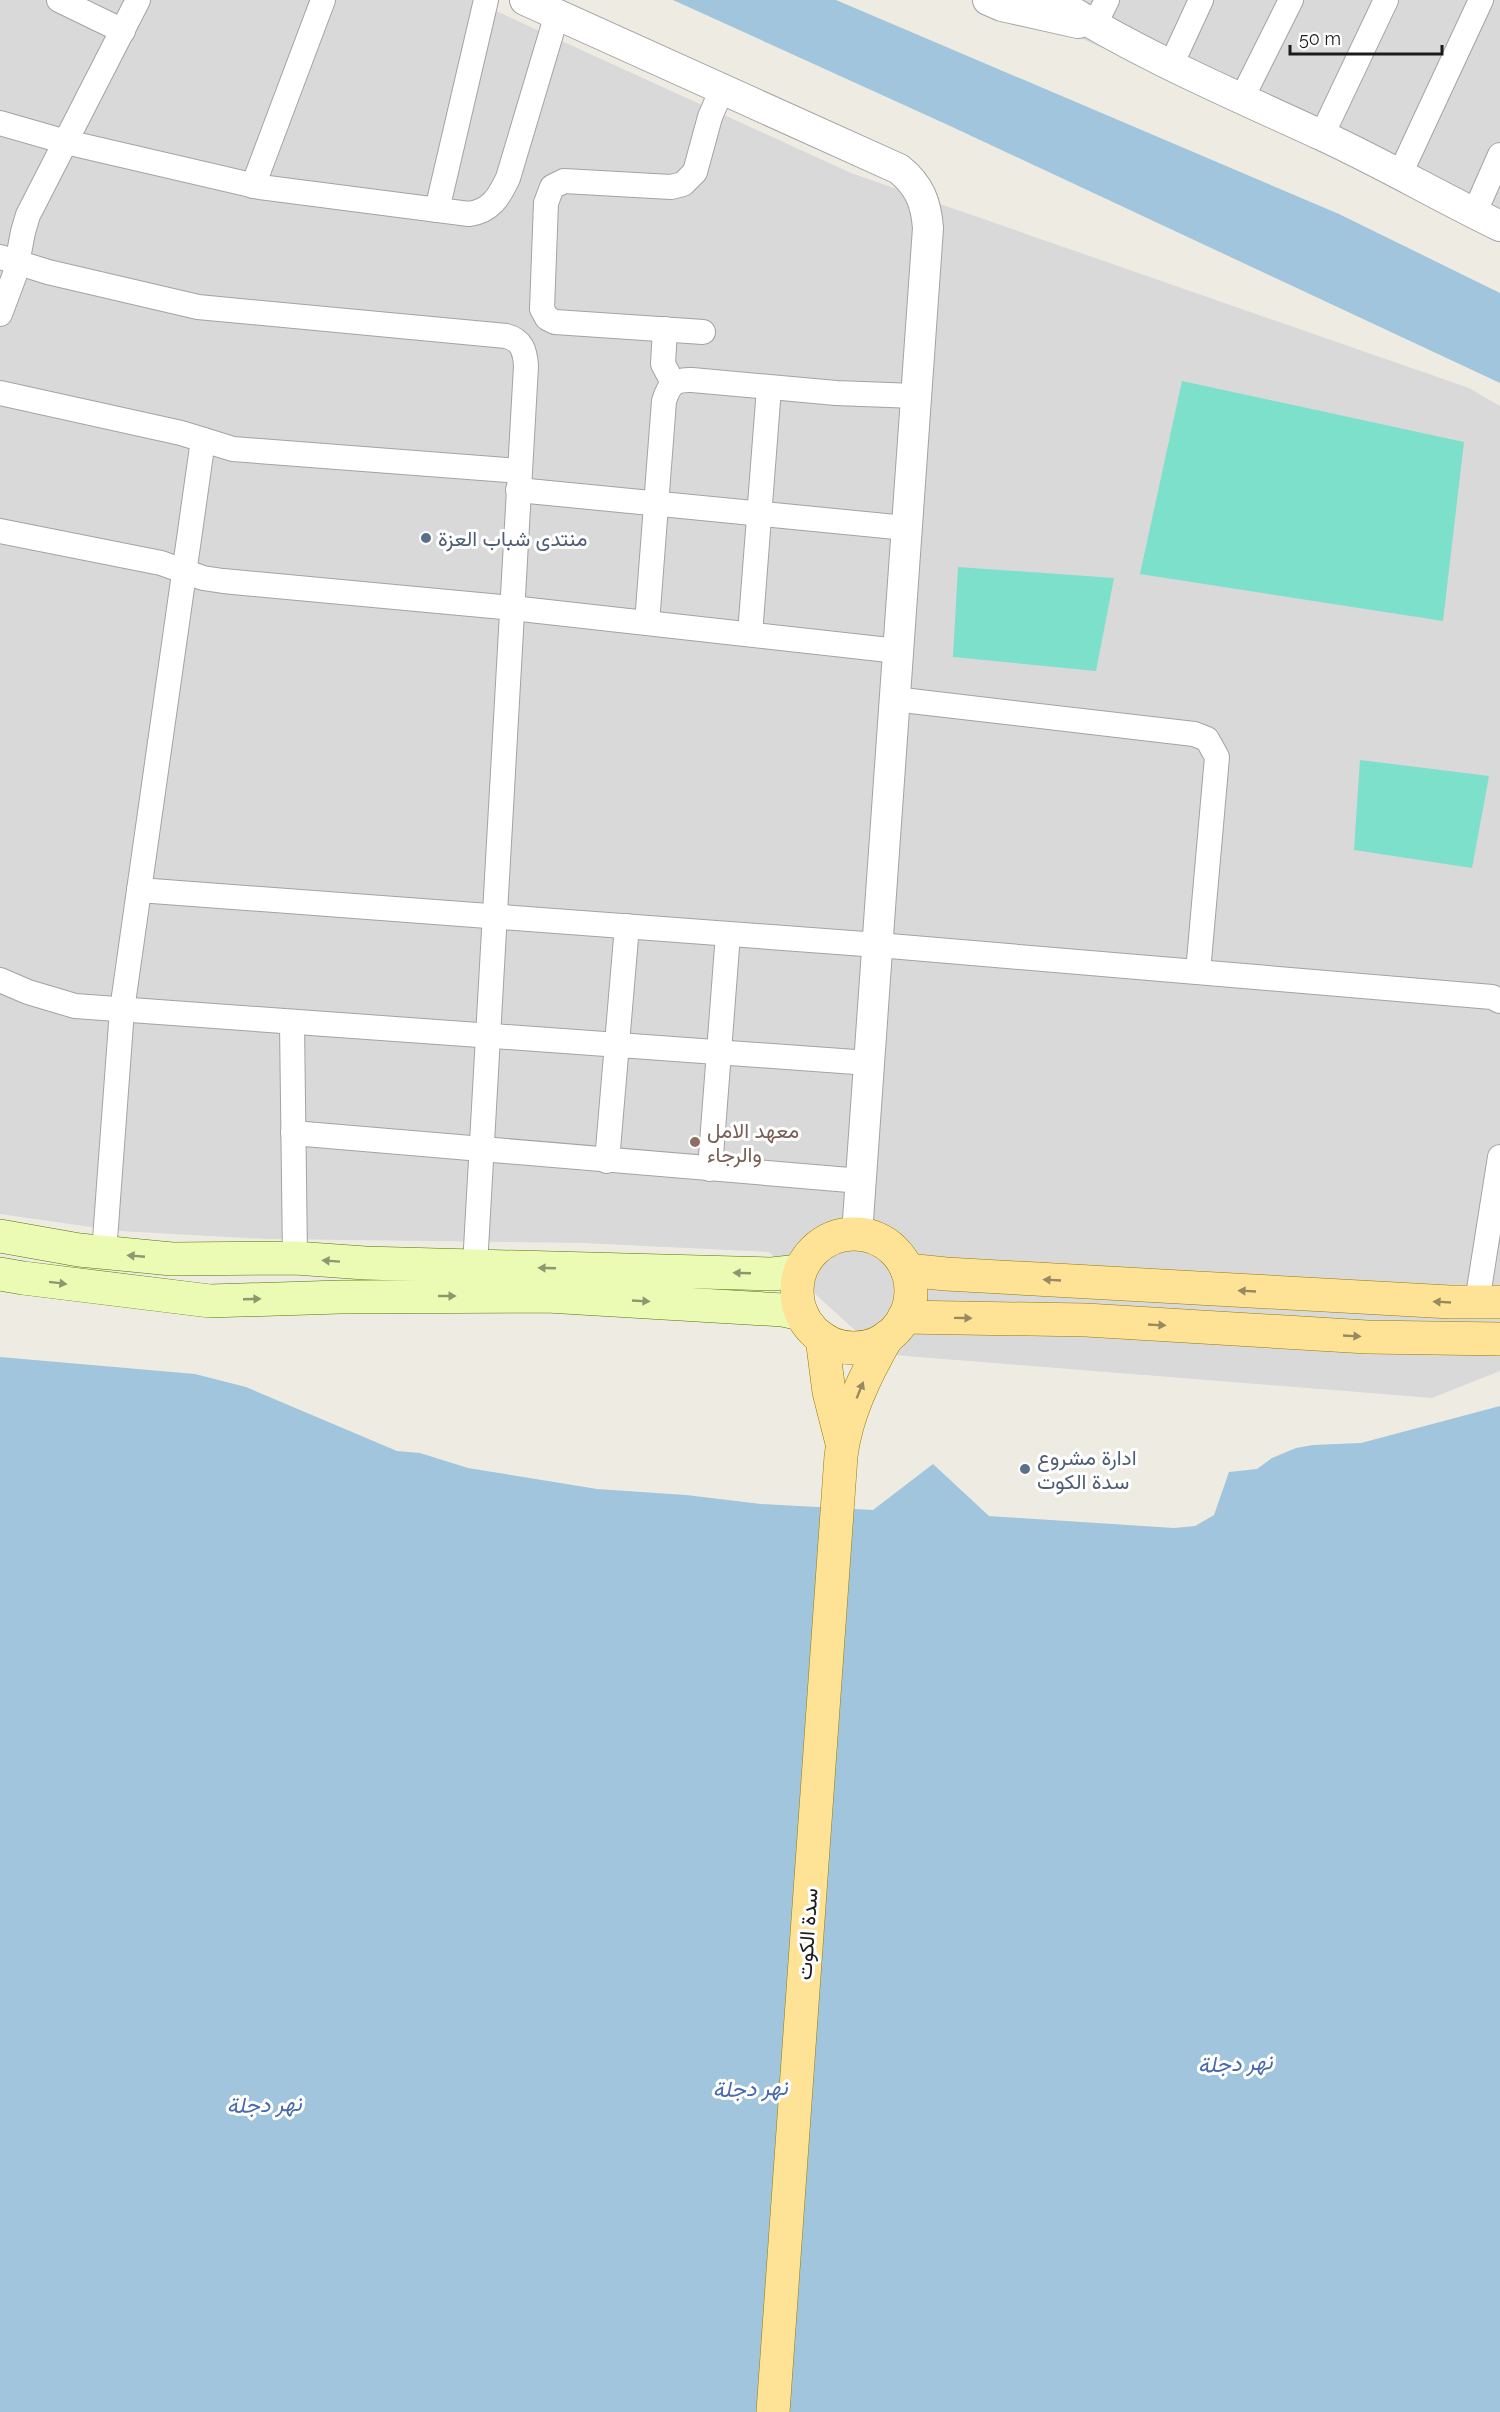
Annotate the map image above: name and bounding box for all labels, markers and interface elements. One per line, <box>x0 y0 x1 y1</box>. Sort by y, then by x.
scale bar <box>1290 18 1442 56</box>
text: 50 m <box>1299 28 1341 49</box>
place label: منتدى شباب العزة <box>438 526 587 552</box>
marker: منتدى شباب العزة <box>419 531 433 545</box>
place label: معهد الامل والرجاء <box>707 1118 799 1168</box>
marker: معهد الامل والرجاء <box>688 1135 702 1149</box>
one-way arrow <box>127 1251 146 1261</box>
one-way arrow <box>322 1256 341 1265</box>
one-way arrow <box>538 1263 557 1272</box>
one-way arrow <box>732 1268 751 1278</box>
one-way arrow <box>1043 1276 1062 1285</box>
one-way arrow <box>48 1278 67 1287</box>
one-way arrow <box>1237 1286 1256 1296</box>
one-way arrow <box>437 1291 456 1301</box>
one-way arrow <box>242 1295 261 1304</box>
one-way arrow <box>632 1297 651 1306</box>
one-way arrow <box>1432 1297 1451 1306</box>
one-way arrow <box>953 1313 972 1323</box>
one-way arrow <box>1148 1320 1167 1329</box>
one-way arrow <box>1343 1332 1362 1341</box>
one-way arrow <box>855 1380 865 1398</box>
place label: ادارة مشروع سدة الكوت <box>1037 1445 1137 1495</box>
marker: ادارة مشروع سدة الكوت <box>1018 1462 1032 1476</box>
street label: سدة الكوت <box>791 1887 824 1981</box>
water label: نهر دجلة <box>1197 2048 1275 2079</box>
water label: نهر دجلة <box>712 2074 790 2103</box>
water label: نهر دجلة <box>226 2090 304 2119</box>

